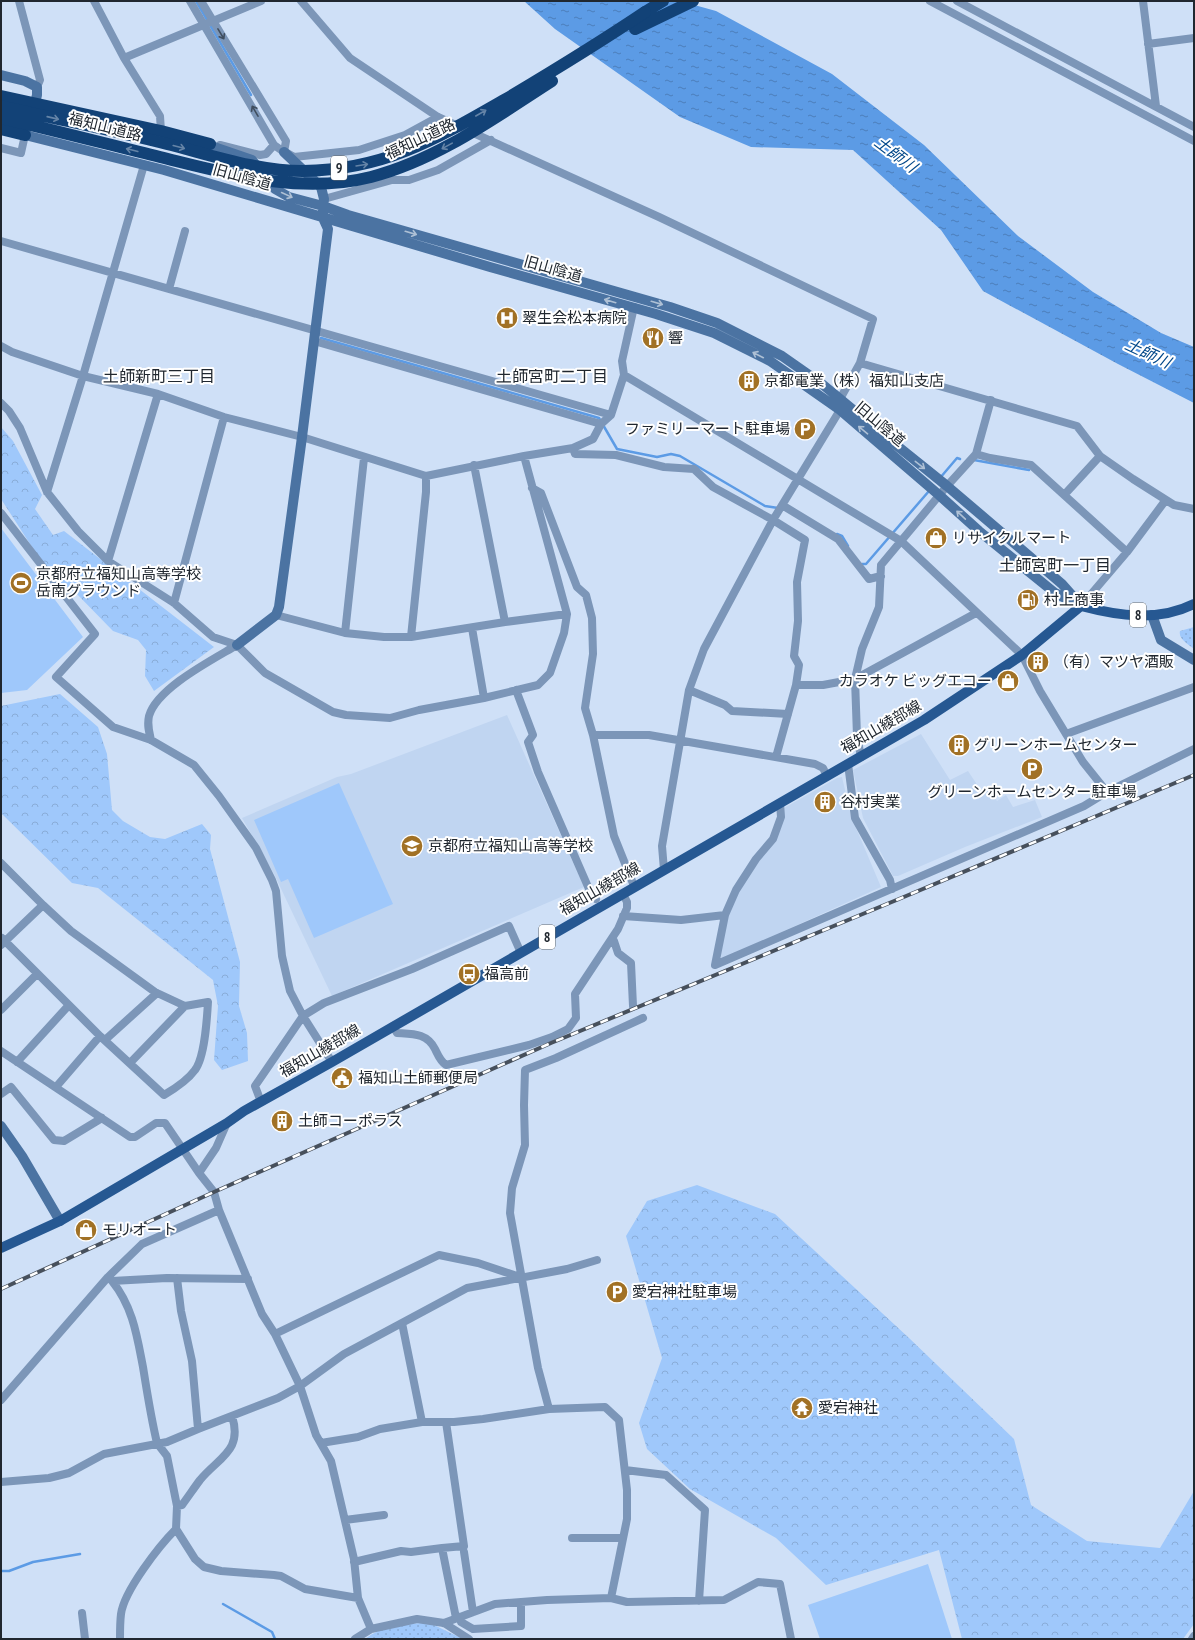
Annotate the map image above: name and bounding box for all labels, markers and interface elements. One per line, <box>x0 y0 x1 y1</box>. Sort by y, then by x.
one-way arrow <box>217 28 225 40</box>
one-way arrow <box>250 105 258 117</box>
street label: 福知山道路 <box>66 108 144 145</box>
one-way arrow <box>475 109 487 117</box>
one-way arrow <box>46 114 59 122</box>
street label: 福知山道路 <box>382 114 458 163</box>
water label: 土師川 <box>871 132 923 178</box>
one-way arrow <box>441 143 453 150</box>
one-way arrow <box>172 144 185 151</box>
one-way arrow <box>126 146 139 153</box>
road number: 9 <box>331 156 347 180</box>
street label: 旧山陰道 <box>211 159 274 194</box>
one-way arrow <box>355 161 368 169</box>
one-way arrow <box>281 192 293 199</box>
one-way arrow <box>404 230 417 237</box>
street label: 旧山陰道 <box>522 251 585 286</box>
one-way arrow <box>603 297 616 304</box>
one-way arrow <box>650 300 663 307</box>
hospital icon: 翠生会松本病院 <box>494 305 520 331</box>
place label: 翠生会松本病院 <box>522 308 627 327</box>
restaurant icon: 響 <box>640 325 666 351</box>
place label: 響 <box>668 328 683 347</box>
water label: 土師川 <box>1122 334 1176 373</box>
one-way arrow <box>752 351 764 358</box>
district label: 土師新町三丁目 <box>103 366 215 386</box>
district label: 土師宮町二丁目 <box>496 366 608 386</box>
building icon: 京都電業（株）福知山支店 <box>736 368 762 394</box>
place label: 京都電業（株）福知山支店 <box>764 371 944 390</box>
street label: 旧山陰道 <box>851 397 909 450</box>
parking icon: ファミリーマート駐車場 <box>792 416 818 442</box>
place label: ファミリーマート駐車場 <box>625 419 790 438</box>
one-way arrow <box>858 426 869 435</box>
one-way arrow <box>915 460 926 469</box>
one-way arrow <box>956 511 967 520</box>
shop icon: リサイクルマート <box>923 525 949 551</box>
place label: リサイクルマート <box>952 528 1071 547</box>
district label: 土師宮町一丁目 <box>999 555 1111 575</box>
place label: 京都府立福知山高等学校 岳南グラウンド <box>36 564 201 600</box>
sports icon: 京都府立福知山高等学校 岳南グラウンド <box>8 570 34 596</box>
fuel station icon: 村上商事 <box>1015 587 1041 613</box>
place label: 村上商事 <box>1044 590 1104 609</box>
road number: 8 <box>1130 603 1146 627</box>
building icon: （有）マツヤ酒販 <box>1025 649 1051 675</box>
place label: （有）マツヤ酒販 <box>1054 652 1174 671</box>
shop icon: カラオケ ビッグエコー <box>995 668 1021 694</box>
place label: カラオケ ビッグエコー <box>839 671 992 690</box>
street label: 福知山綾部線 <box>837 696 924 757</box>
building icon: グリーンホームセンター <box>946 732 972 758</box>
place label: グリーンホームセンター <box>974 735 1138 754</box>
parking icon: グリーンホームセンター駐車場 <box>1019 756 1045 782</box>
place label: グリーンホームセンター駐車場 <box>928 782 1136 801</box>
building icon: 谷村実業 <box>812 789 838 815</box>
place label: 谷村実業 <box>840 792 900 811</box>
school or university icon: 京都府立福知山高等学校 <box>399 833 425 859</box>
place label: 京都府立福知山高等学校 <box>428 836 593 855</box>
street label: 福知山綾部線 <box>556 858 643 919</box>
road number: 8 <box>539 925 555 949</box>
bus stop icon: 福高前 <box>456 961 482 987</box>
place label: 福高前 <box>484 964 529 983</box>
street label: 福知山綾部線 <box>276 1020 363 1081</box>
public building icon: 福知山土師郵便局 <box>329 1065 355 1091</box>
place label: 福知山土師郵便局 <box>358 1068 478 1087</box>
building icon: 土師コーポラス <box>269 1108 295 1134</box>
place label: 土師コーポラス <box>298 1111 403 1130</box>
shop icon: モリオート <box>73 1217 99 1243</box>
place label: モリオート <box>102 1220 177 1239</box>
parking icon: 愛宕神社駐車場 <box>604 1279 630 1305</box>
place label: 愛宕神社駐車場 <box>632 1282 737 1301</box>
temple icon: 愛宕神社 <box>789 1395 815 1421</box>
place label: 愛宕神社 <box>818 1398 878 1417</box>

